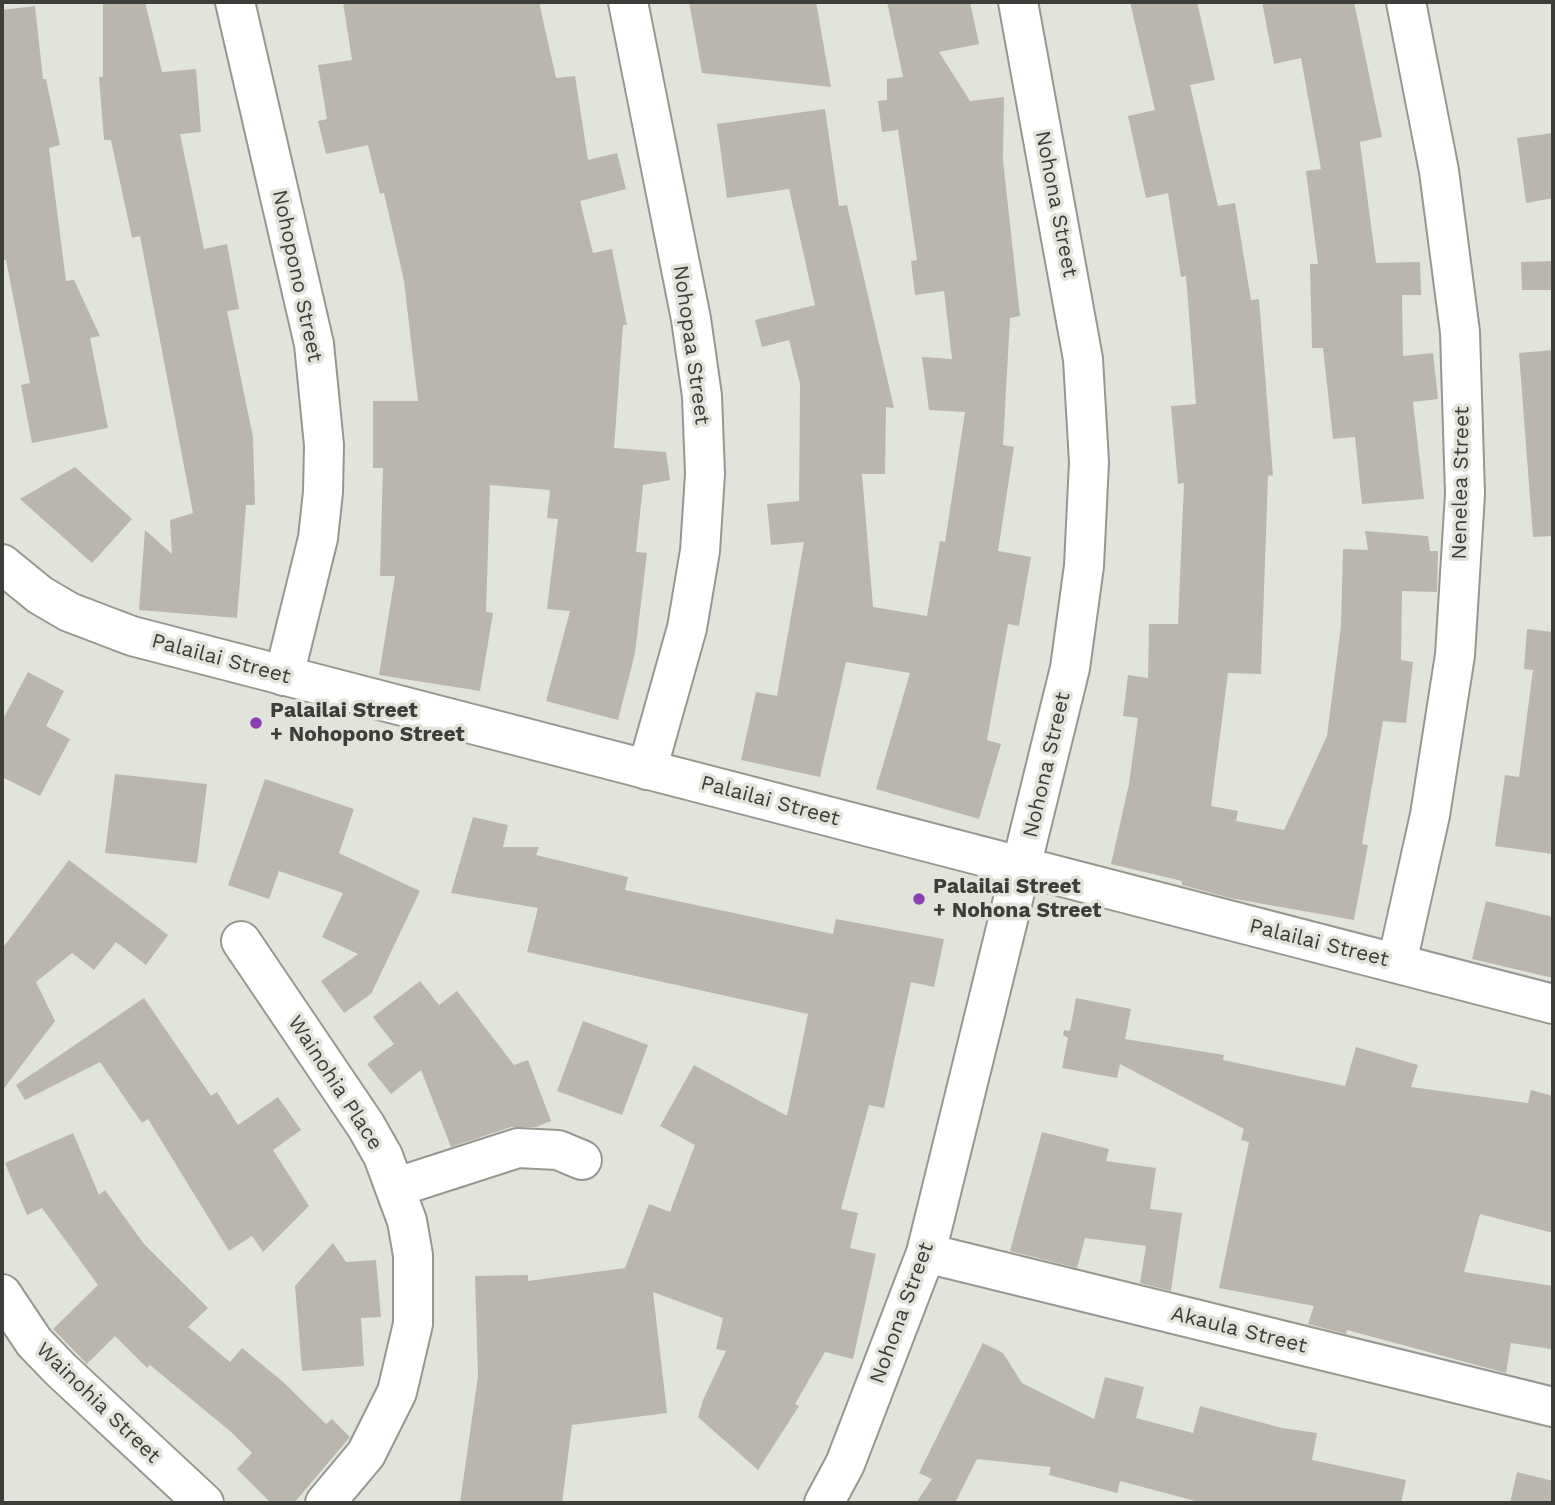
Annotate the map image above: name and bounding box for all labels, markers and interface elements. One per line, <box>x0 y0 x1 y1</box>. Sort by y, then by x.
street label: Nohona Street <box>1029 129 1083 279</box>
street label: Nohopono Street <box>266 188 328 364</box>
street label: Nohopaa Street <box>667 264 715 426</box>
street label: Nenelea Street <box>1447 406 1475 560</box>
street label: Palailai Street <box>149 628 293 690</box>
street label: Nohona Street <box>1018 690 1076 840</box>
place label: Palailai Street + Nohopono Street <box>270 698 465 748</box>
marker: Palailai Street + Nohopono Street <box>248 715 264 731</box>
street label: Palailai Street <box>698 770 842 832</box>
place label: Palailai Street + Nohona Street <box>933 874 1102 924</box>
marker: Palailai Street + Nohona Street <box>911 891 927 907</box>
street label: Palailai Street <box>1247 913 1391 973</box>
street label: Wainohia Place <box>282 1011 388 1155</box>
street label: Nohona Street <box>865 1239 939 1387</box>
street label: Akaula Street <box>1168 1301 1310 1359</box>
street label: Wainohia Street <box>31 1337 165 1469</box>

